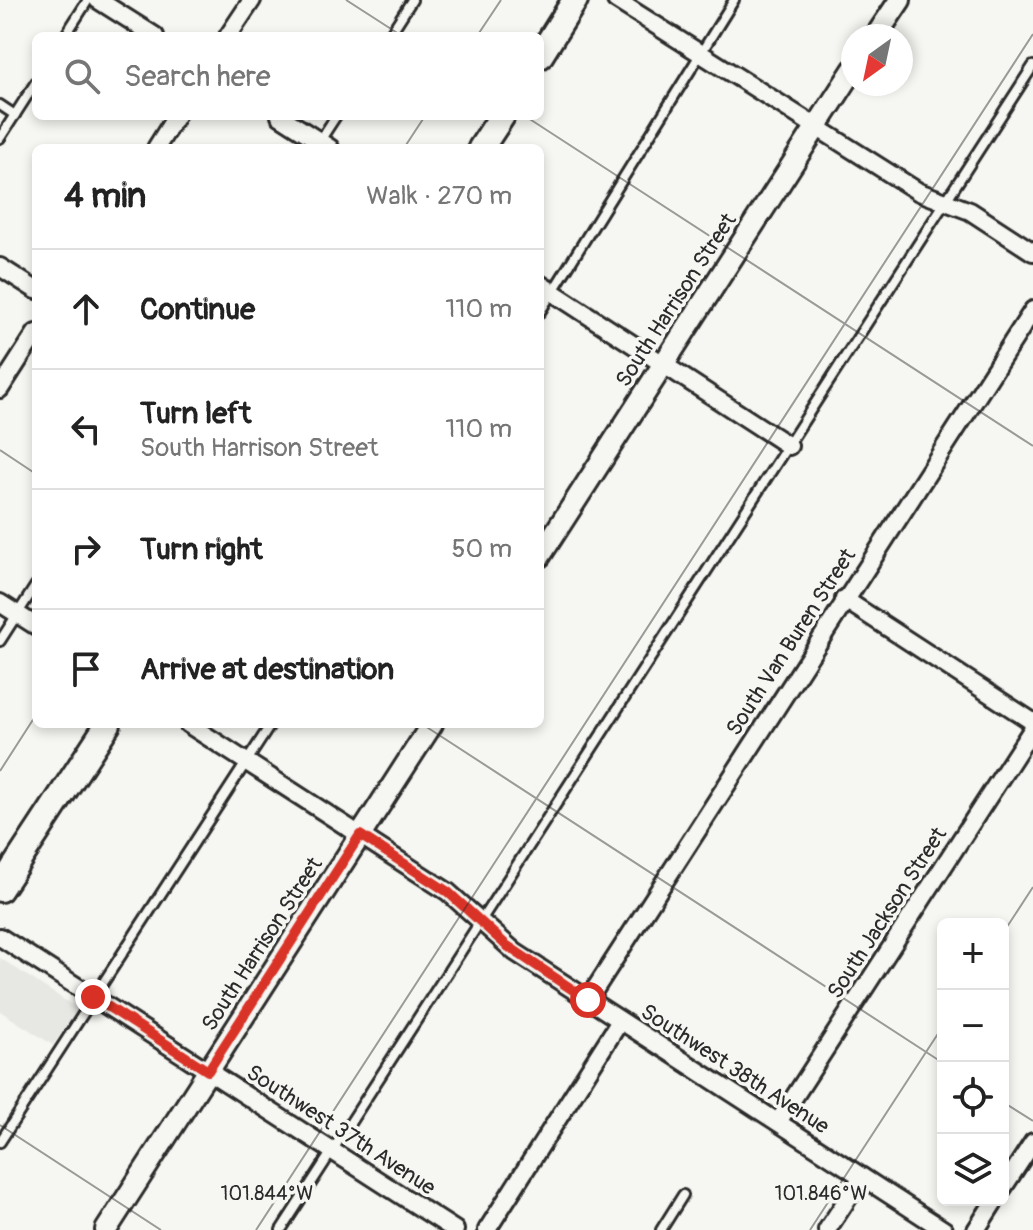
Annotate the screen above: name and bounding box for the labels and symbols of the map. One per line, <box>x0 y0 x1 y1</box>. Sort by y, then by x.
north arrow <box>841 24 913 96</box>
street label: South Harrison Street <box>609 208 743 392</box>
street label: South Van Buren Street <box>720 543 862 741</box>
street label: South Jackson Street <box>821 822 953 1004</box>
street label: South Harrison Street <box>195 852 329 1036</box>
route end <box>75 979 111 1015</box>
route start <box>570 982 606 1018</box>
street label: Southwest 38th Avenue <box>636 998 835 1140</box>
street label: Southwest 37th Avenue <box>241 1058 441 1202</box>
text: 101.844°W <box>221 1181 313 1206</box>
text: 101.846°W <box>775 1181 867 1206</box>

